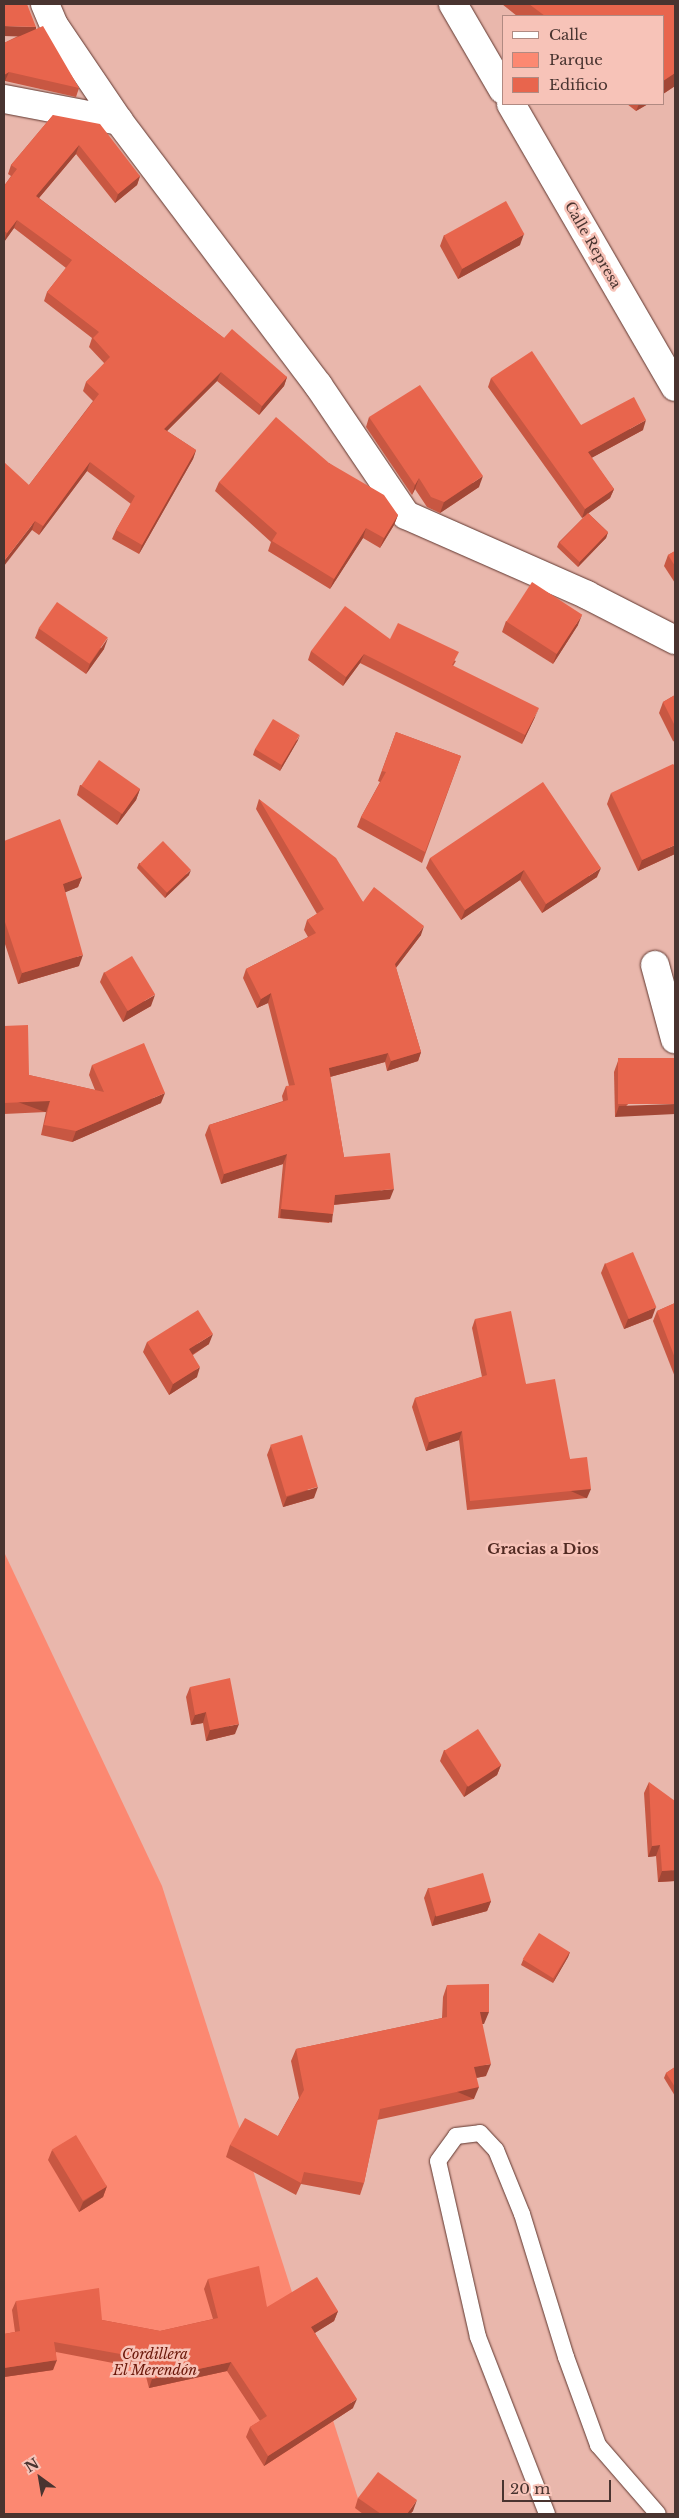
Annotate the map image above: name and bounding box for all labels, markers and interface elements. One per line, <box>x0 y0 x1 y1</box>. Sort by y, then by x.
legend <box>502 15 664 105</box>
text: Calle <box>549 25 588 44</box>
text: Parque <box>549 50 603 69</box>
text: Edificio <box>549 75 608 94</box>
street label: Calle Represa <box>561 199 625 291</box>
district label: Gracias a Dios <box>487 1540 599 1558</box>
park label: Cordillera El Merendón <box>113 2346 197 2378</box>
north arrow <box>15 2453 65 2503</box>
text: N <box>22 2454 42 2476</box>
scale bar <box>504 2470 613 2502</box>
text: 20 m <box>510 2479 550 2498</box>

